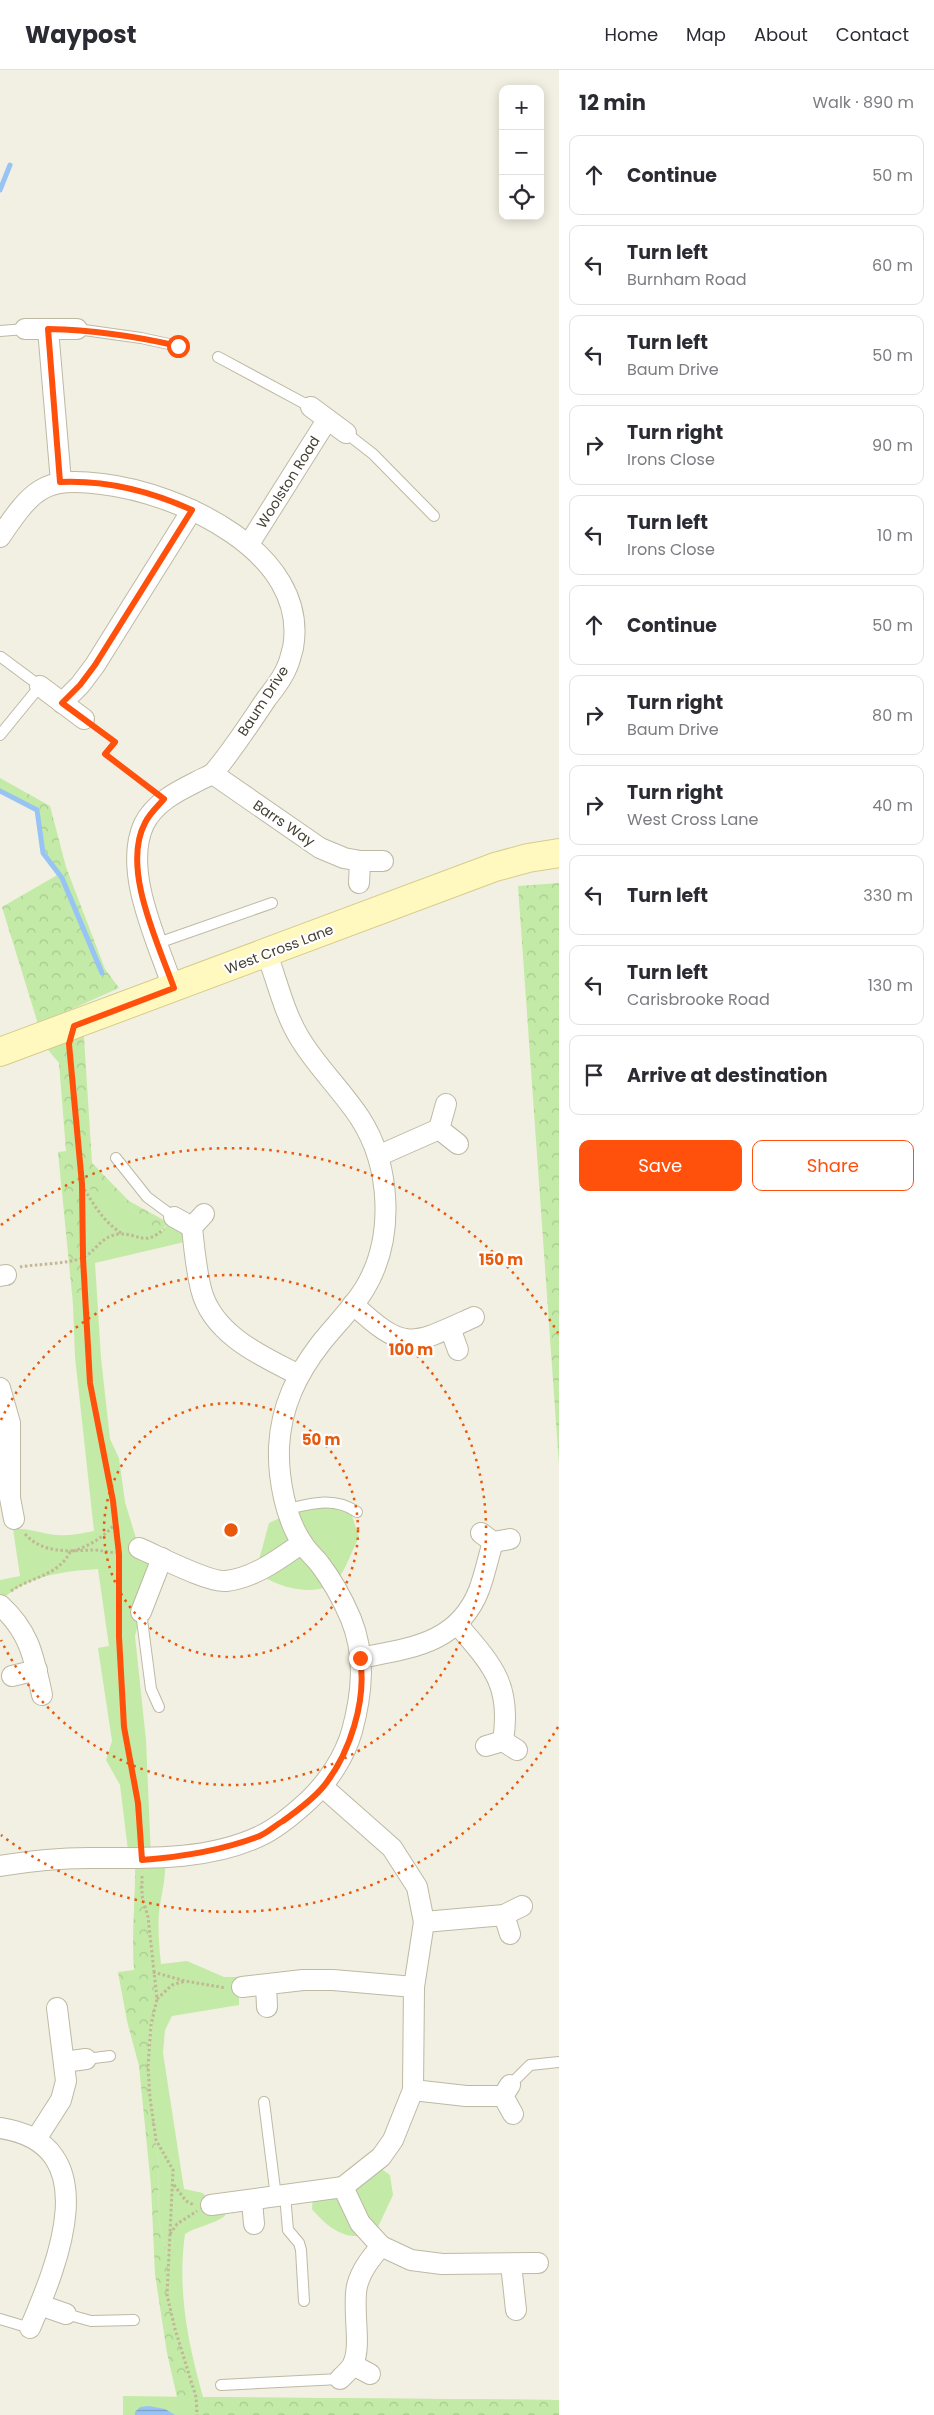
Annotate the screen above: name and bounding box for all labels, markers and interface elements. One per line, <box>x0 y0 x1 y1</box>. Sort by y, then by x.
text: Waypost <box>25 18 136 51</box>
text: Home <box>604 22 658 47</box>
text: Map <box>686 22 726 47</box>
text: About <box>754 22 808 47</box>
text: Contact <box>836 22 909 47</box>
map controls <box>499 85 544 220</box>
button: + <box>499 85 544 130</box>
text: 12 min <box>579 88 646 117</box>
text: Walk · 890 m <box>812 91 914 114</box>
button: − <box>499 130 544 175</box>
icon: ahead <box>580 161 608 189</box>
text: Continue <box>627 162 717 189</box>
text: 50 m <box>872 164 913 187</box>
button: locate <box>499 175 544 220</box>
text: Turn left <box>627 239 708 266</box>
icon: left <box>580 251 608 279</box>
text: 60 m <box>872 254 913 277</box>
text: Burnham Road <box>627 268 747 291</box>
text: Turn left <box>627 329 708 356</box>
route start <box>167 335 190 358</box>
icon: left <box>580 341 608 369</box>
text: 50 m <box>872 344 913 367</box>
text: Baum Drive <box>627 358 719 381</box>
text: Turn right <box>627 419 723 446</box>
icon: right <box>580 431 608 459</box>
street label: Woolston Road <box>252 432 324 532</box>
text: 90 m <box>872 434 913 457</box>
text: Irons Close <box>627 448 715 471</box>
text: Turn left <box>627 509 708 536</box>
icon: left <box>580 521 608 549</box>
text: 10 m <box>877 524 913 547</box>
text: Irons Close <box>627 538 715 561</box>
icon: ahead <box>580 611 608 639</box>
text: Continue <box>627 612 717 639</box>
text: 50 m <box>872 614 913 637</box>
street label: Baum Drive <box>233 662 293 740</box>
text: Turn right <box>627 689 723 716</box>
icon: right <box>580 701 608 729</box>
text: 80 m <box>872 704 913 727</box>
text: Baum Drive <box>627 718 719 741</box>
text: Turn right <box>627 779 723 806</box>
icon: right <box>580 791 608 819</box>
text: 40 m <box>872 794 913 817</box>
street label: Barrs Way <box>249 795 319 851</box>
text: West Cross Lane <box>627 808 758 831</box>
icon: left <box>580 881 608 909</box>
text: Turn left <box>627 882 708 909</box>
text: 330 m <box>863 884 913 907</box>
street label: West Cross Lane <box>222 919 337 979</box>
text: Turn left <box>627 959 708 986</box>
icon: left <box>580 971 608 999</box>
text: 130 m <box>868 974 913 997</box>
text: Carisbrooke Road <box>627 988 770 1011</box>
icon: arrive <box>580 1061 608 1089</box>
text: Arrive at destination <box>627 1062 828 1089</box>
button: Save <box>579 1140 742 1191</box>
button: Share <box>752 1140 914 1191</box>
text: 150 m <box>479 1249 523 1270</box>
text: 100 m <box>389 1339 433 1360</box>
text: 50 m <box>302 1429 340 1450</box>
centre of rings <box>222 1521 240 1539</box>
route end <box>349 1647 372 1670</box>

